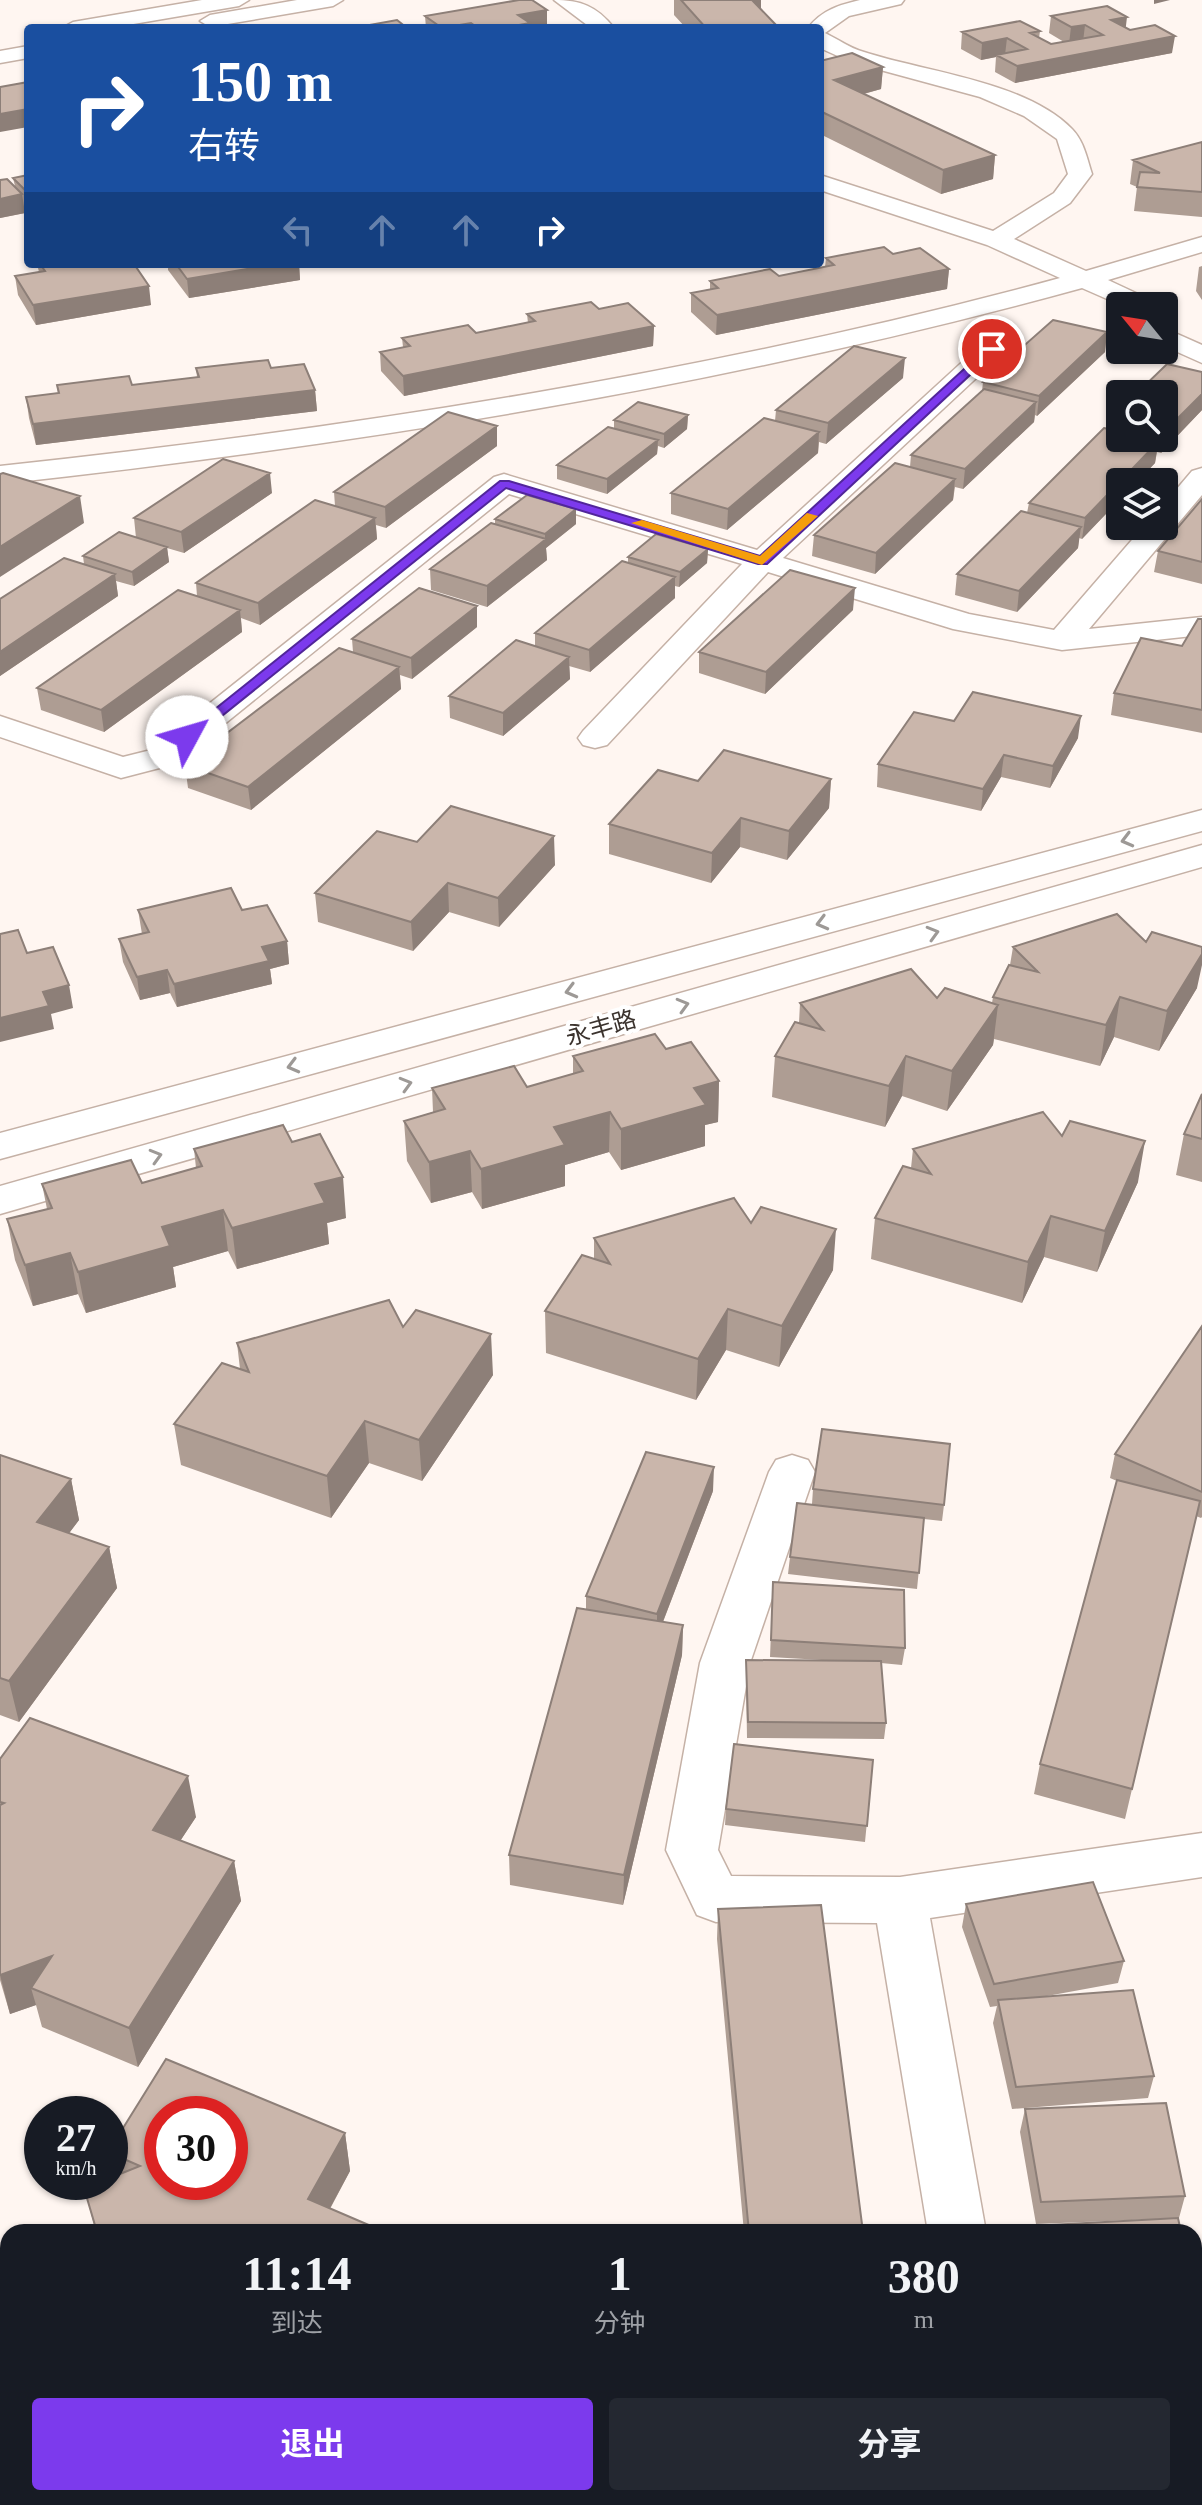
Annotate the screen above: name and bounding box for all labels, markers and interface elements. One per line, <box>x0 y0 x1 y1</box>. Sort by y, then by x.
text: 150 m <box>188 51 333 113</box>
icon: right <box>56 56 160 160</box>
text: 右转 <box>188 126 260 166</box>
icon: left <box>276 208 320 252</box>
icon: ahead <box>360 208 404 252</box>
icon: ahead <box>444 208 488 252</box>
icon: right <box>528 208 572 252</box>
north arrow <box>1106 292 1178 364</box>
map controls <box>1106 292 1178 540</box>
pin <box>958 315 1026 383</box>
icon: arrive <box>970 327 1014 371</box>
button: search <box>1106 380 1178 452</box>
button: layers <box>1106 468 1178 540</box>
position arrow <box>145 695 229 779</box>
one-way arrow <box>1120 831 1134 847</box>
one-way arrow <box>815 914 829 930</box>
one-way arrow <box>925 926 939 942</box>
one-way arrow <box>564 982 578 998</box>
one-way arrow <box>675 998 689 1014</box>
street label: 永丰路 <box>563 1006 639 1050</box>
one-way arrow <box>286 1057 300 1074</box>
one-way arrow <box>398 1077 412 1093</box>
one-way arrow <box>148 1148 162 1165</box>
speed limit sign: 30 <box>144 2096 248 2200</box>
text: 27 <box>56 2115 96 2160</box>
text: km/h <box>55 2157 97 2179</box>
text: 11:14 <box>242 2247 352 2300</box>
text: 1 <box>608 2247 632 2300</box>
text: 380 <box>888 2250 960 2303</box>
text: m <box>914 2305 934 2334</box>
text: 到达 <box>271 2309 323 2338</box>
text: 分钟 <box>594 2309 646 2338</box>
button: 退出 <box>32 2398 593 2490</box>
button: 分享 <box>609 2398 1170 2490</box>

